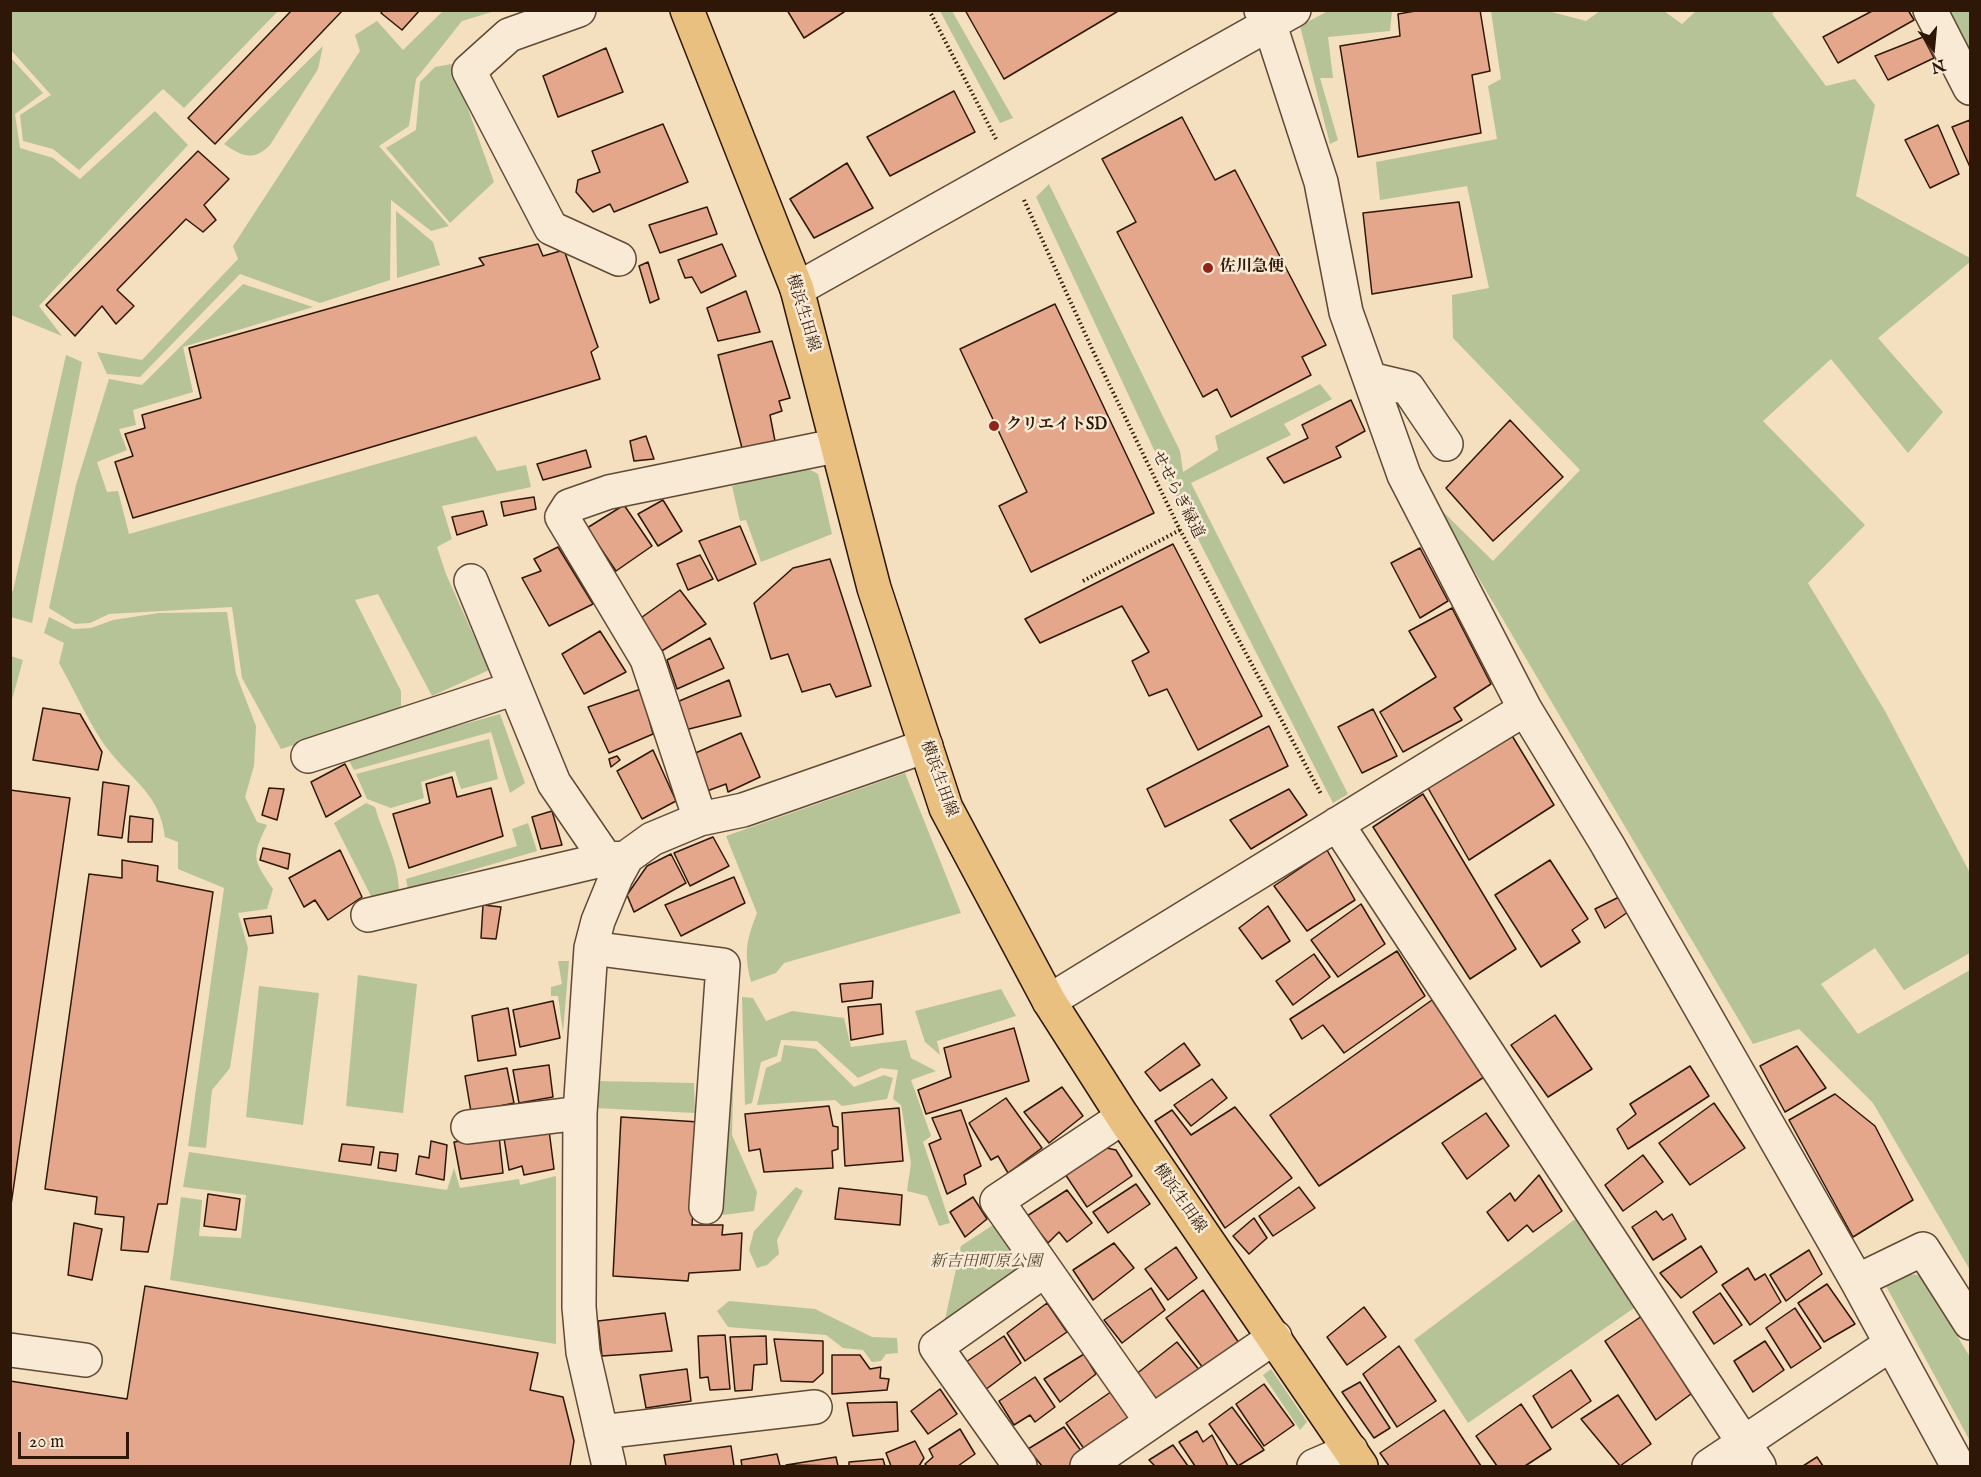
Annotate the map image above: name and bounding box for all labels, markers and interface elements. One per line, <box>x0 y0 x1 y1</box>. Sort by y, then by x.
north arrow <box>1903 18 1963 78</box>
text: N <box>1929 54 1947 77</box>
place label: 佐川急便 <box>1220 258 1284 278</box>
marker: 佐川急便 <box>1201 261 1215 275</box>
street label: 横浜生田線 <box>781 272 823 354</box>
place label: クリエイトSD <box>1006 416 1107 436</box>
marker: クリエイトSD <box>987 419 1001 433</box>
street label: せせらぎ緑道 <box>1147 448 1207 542</box>
street label: 横浜生田線 <box>915 738 961 820</box>
street label: 横浜生田線 <box>1148 1161 1210 1237</box>
park label: 新吉田町原公園 <box>930 1253 1042 1273</box>
scale bar <box>21 1420 132 1458</box>
text: 20 m <box>29 1431 64 1454</box>

